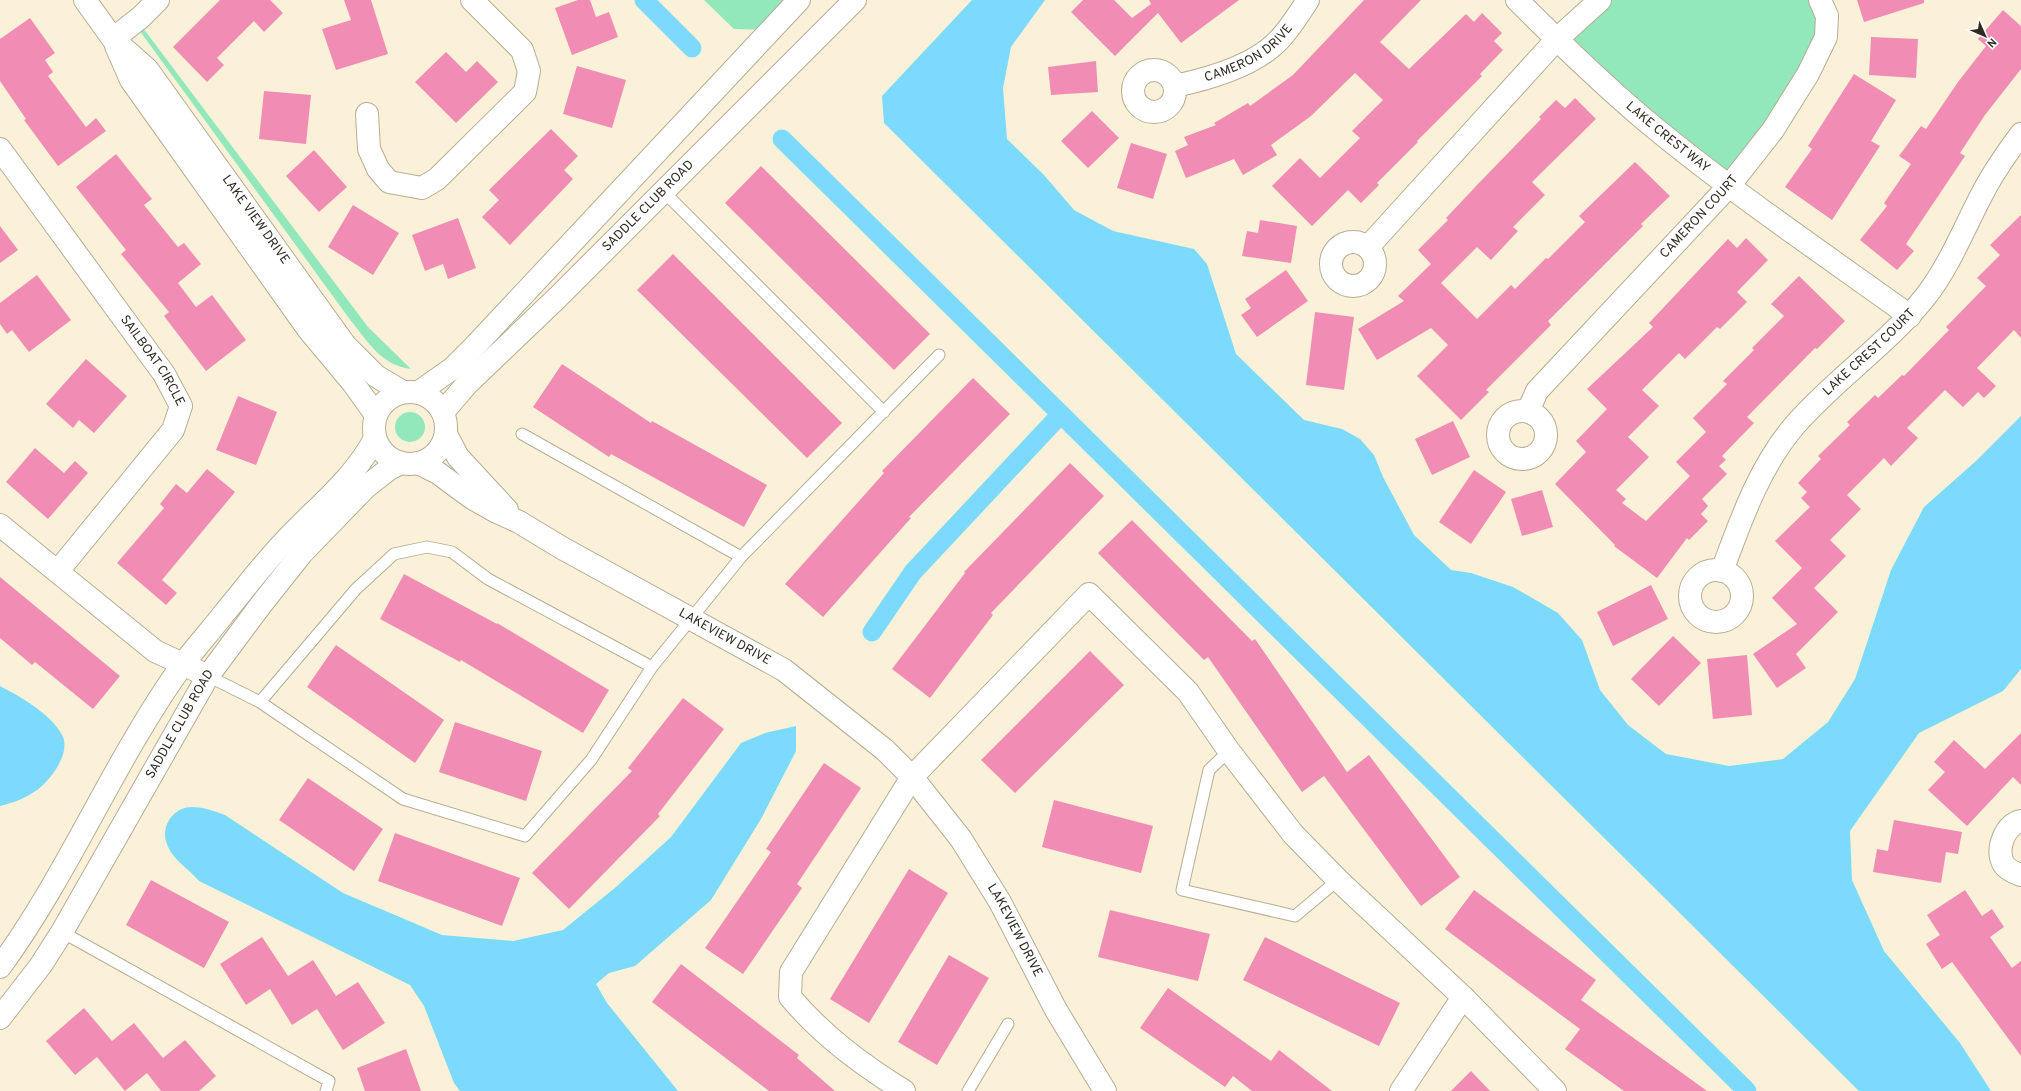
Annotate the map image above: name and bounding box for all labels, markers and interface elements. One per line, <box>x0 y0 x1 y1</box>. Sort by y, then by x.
north arrow <box>1965 16 2005 56</box>
street label: CAMERON DRIVE <box>1203 21 1297 86</box>
text: N <box>1984 35 1999 50</box>
street label: LAKE CREST WAY <box>1622 99 1713 176</box>
street label: SADDLE CLUB ROAD <box>600 157 698 255</box>
street label: LAKE VIEW DRIVE <box>218 172 293 267</box>
street label: CAMERON COURT <box>1657 172 1742 262</box>
street label: LAKE CREST COURT <box>1820 306 1919 400</box>
street label: SAILBOAT CIRCLE <box>116 313 188 409</box>
street label: LAKEVIEW DRIVE <box>676 605 773 669</box>
street label: SADDLE CLUB ROAD <box>143 667 218 782</box>
street label: LAKEVIEW DRIVE <box>983 881 1045 980</box>

